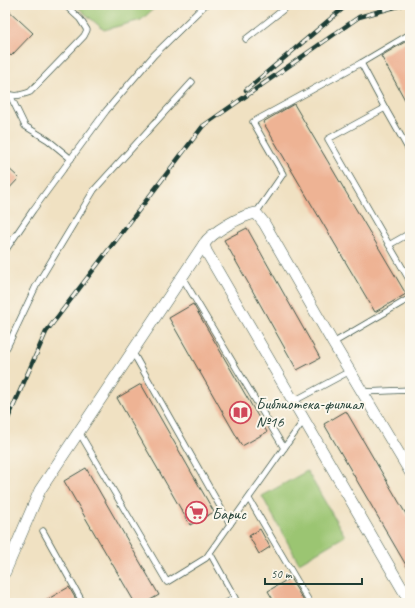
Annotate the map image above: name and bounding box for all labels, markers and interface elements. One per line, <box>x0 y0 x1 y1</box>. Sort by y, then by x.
place label: Библиотека-филиал №16 <box>256 394 365 432</box>
library icon: Библиотека-филиал №16 <box>227 399 253 425</box>
supermarket icon: Барис <box>183 500 209 526</box>
place label: Барис <box>212 504 247 524</box>
scale bar <box>265 560 362 586</box>
text: 50 m <box>271 566 293 582</box>

